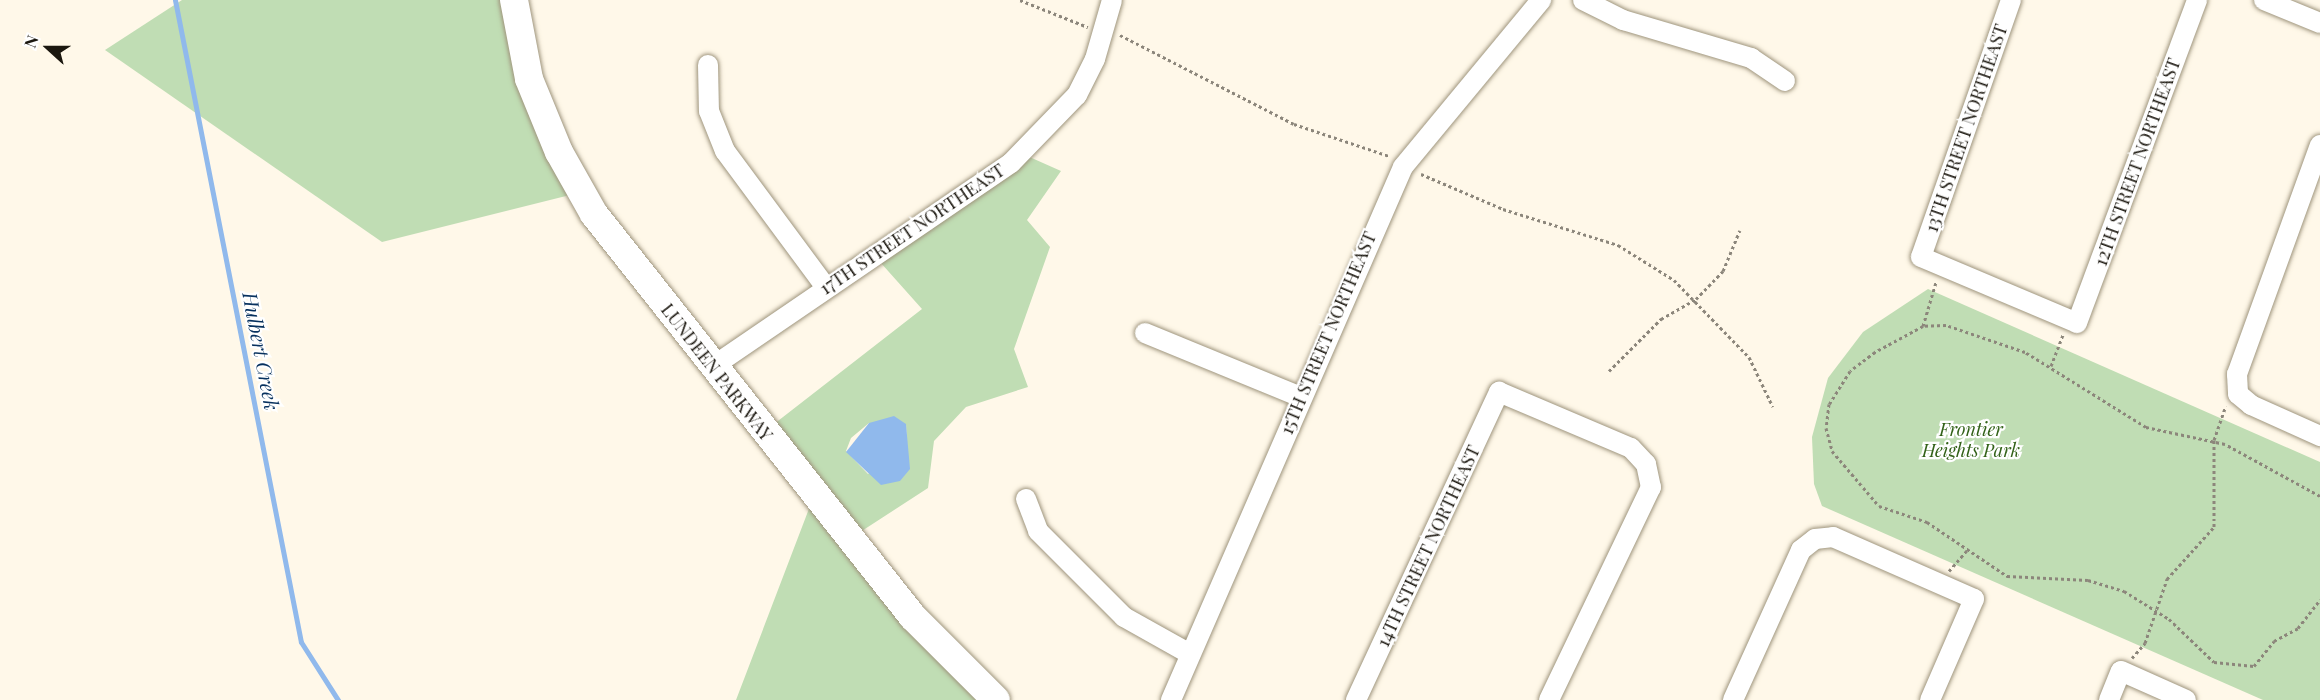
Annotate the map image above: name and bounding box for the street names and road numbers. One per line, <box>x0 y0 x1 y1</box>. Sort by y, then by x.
street label: 13TH STREET NORTHEAST <box>1920 21 2012 235</box>
street label: 12TH STREET NORTHEAST <box>2089 55 2185 269</box>
street label: 17TH STREET NORTHEAST <box>815 159 1009 299</box>
street label: 15TH STREET NORTHEAST <box>1275 228 1381 438</box>
street label: LUNDEEN PARKWAY <box>657 299 777 445</box>
street label: 14TH STREET NORTHEAST <box>1372 442 1484 650</box>

